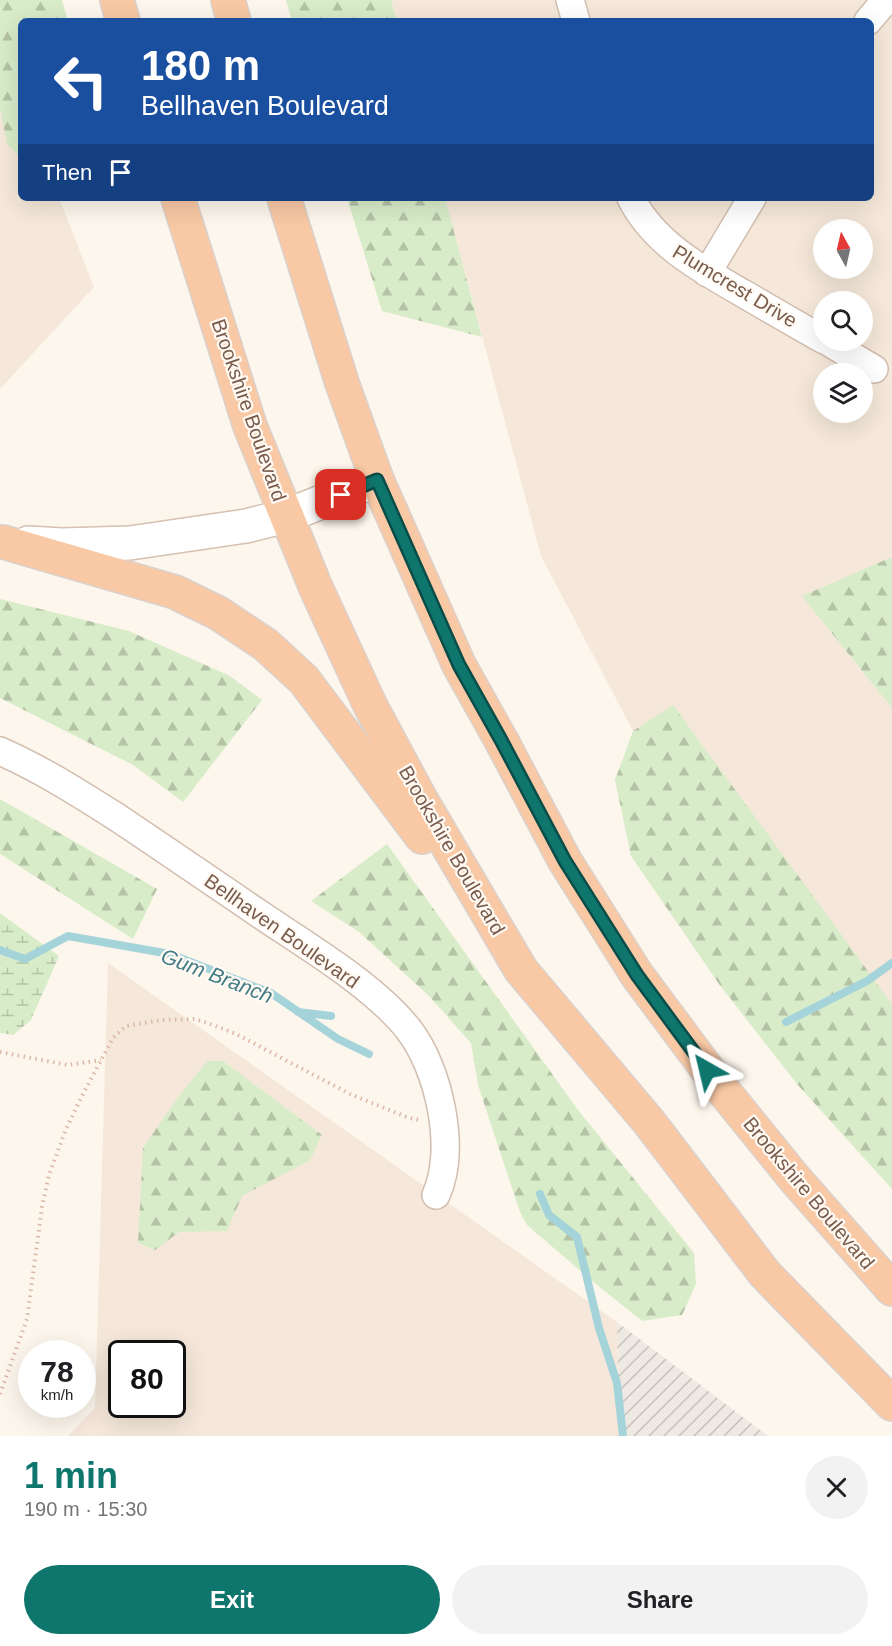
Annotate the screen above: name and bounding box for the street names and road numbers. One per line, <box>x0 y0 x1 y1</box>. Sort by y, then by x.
street label: Plumcrest Drive <box>669 240 801 332</box>
street label: Brookshire Boulevard <box>207 316 291 504</box>
street label: Brookshire Boulevard <box>395 762 509 938</box>
street label: Bellhaven Boulevard <box>201 869 363 993</box>
street label: Brookshire Boulevard <box>739 1113 879 1273</box>

